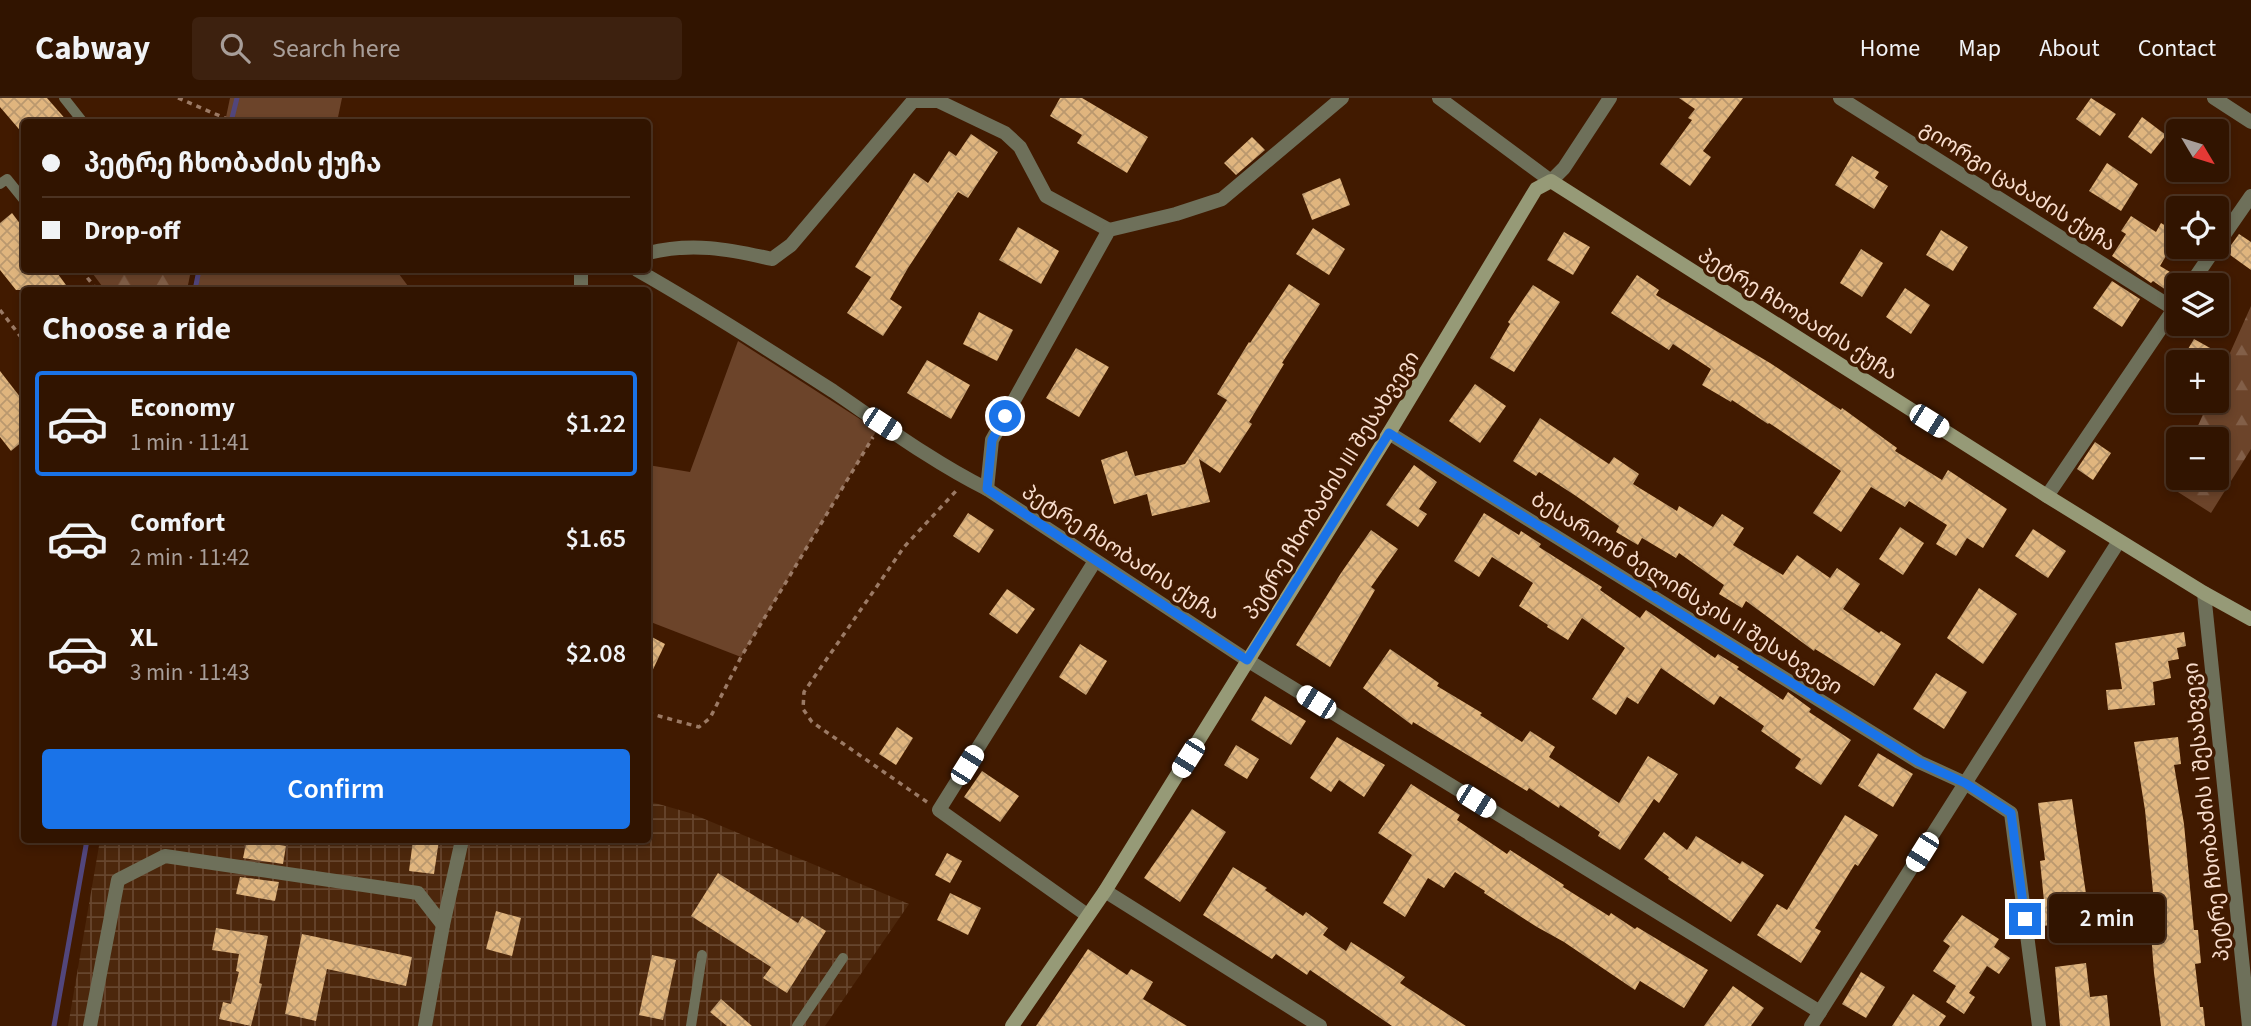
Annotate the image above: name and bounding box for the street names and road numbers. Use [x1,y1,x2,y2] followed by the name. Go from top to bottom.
[1914,113,2122,259] street label: გიორგი ცაბაძის ქუჩა
[1692,240,1904,388] street label: პეტრე ჩხობაძის ქუჩა
[1236,345,1426,625] street label: პეტრე ჩხობაძის III შესახვევი
[1016,477,1226,627] street label: პეტრე ჩხობაძის ქუჩა
[1525,484,1849,702] street label: ბესარიონ ბელინსკის II შესახვევი
[2175,661,2237,963] street label: პეტრე ჩხობაძის I შესახვევი

